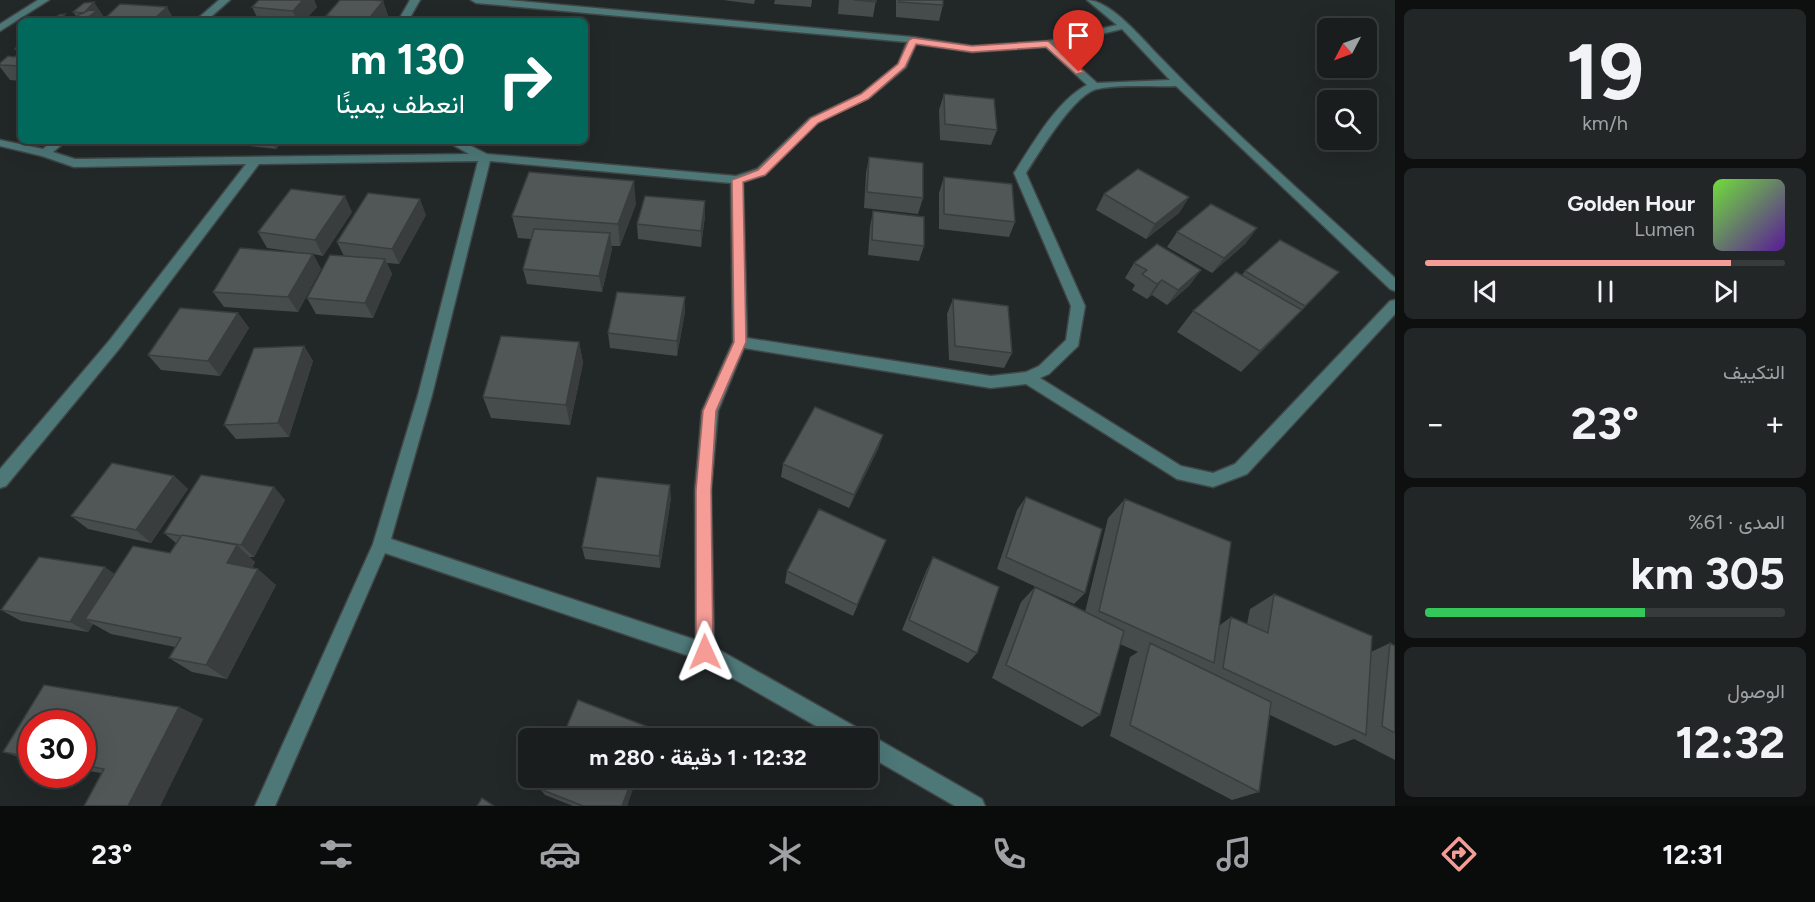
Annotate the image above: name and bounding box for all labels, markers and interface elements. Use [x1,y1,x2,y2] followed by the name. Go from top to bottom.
[1053,10,1104,72] pin
[1317,18,1377,78] north arrow
[1317,18,1377,150] map controls
[1062,19,1095,52] icon: arrive
[1566,25,1644,119] text: 19
[350,34,465,85] text: 130 m
[486,42,564,120] icon: right
[336,87,465,120] text: انعطف يمينًا
[1317,90,1377,150] button: search
[1582,111,1628,135] text: km/h
[1567,190,1695,217] text: Golden Hour
[1634,217,1695,241] text: Lumen
[1469,275,1502,308] icon: previous
[1589,275,1622,308] icon: pause
[1709,275,1742,308] icon: next
[1723,360,1785,384] text: التكييف
[1571,396,1639,450] text: 23°
[1425,404,1446,443] text: −
[1764,404,1785,443] text: +
[1688,510,1785,534] text: المدى · 61%
[1631,546,1785,600] text: 305 km
[673,620,737,684] position arrow
[1727,679,1785,703] text: الوصول
[18,710,96,788] speed limit sign: 30
[1675,715,1785,769] text: 12:32
[589,744,807,771] text: 12:32 · 1 دقيقة · 280 m
[315,833,357,875] icon: filters
[539,833,581,875] icon: car
[764,833,806,875] icon: climate
[988,833,1030,875] icon: phone
[1213,833,1255,875] icon: music
[1438,833,1480,875] icon: directions
[91,838,132,871] text: 23°
[1662,838,1724,871] text: 12:31

